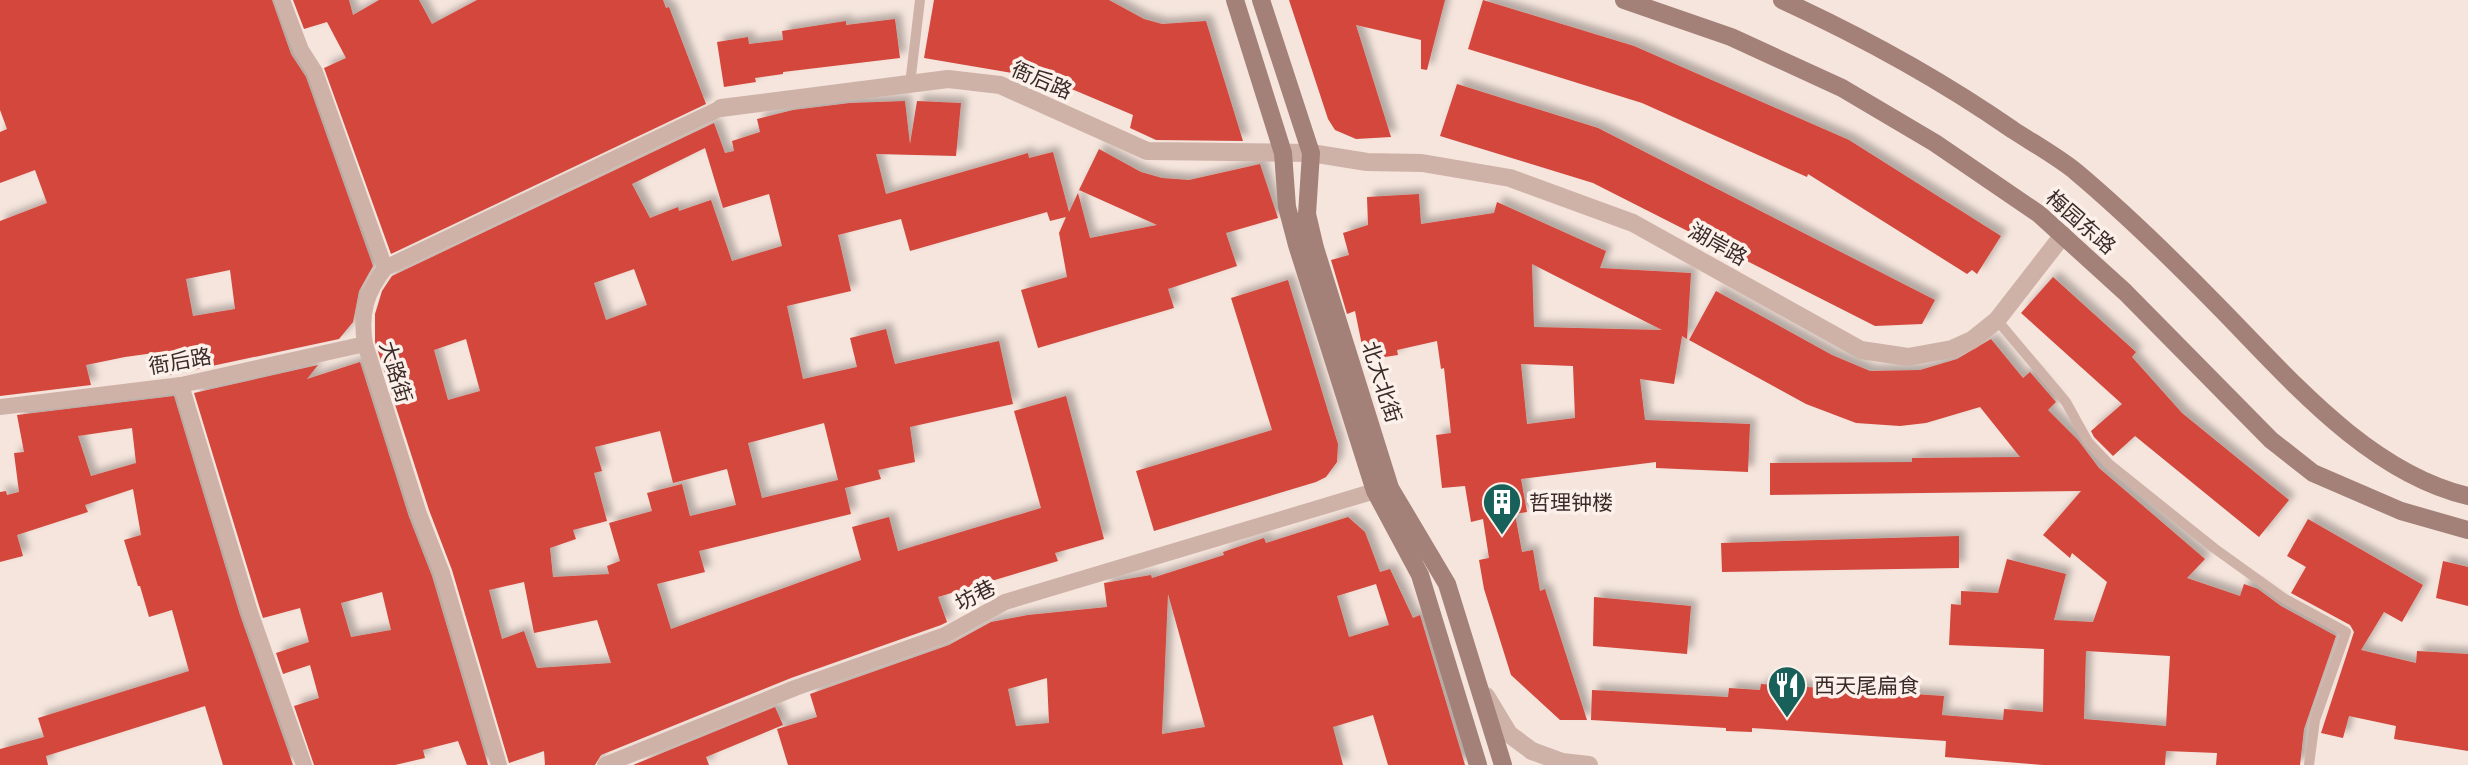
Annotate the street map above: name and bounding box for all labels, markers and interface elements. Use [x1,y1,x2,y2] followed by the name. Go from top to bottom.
[1008,56,1076,104] street label: 衙后路
[2041,185,2121,259] street label: 梅园东路
[1684,218,1752,270] street label: 湖岸路
[375,338,417,406] street label: 大路街
[1357,338,1407,426] street label: 北大北街
[147,343,213,379] street label: 衙后路
[1481,481,1523,536] building icon: 哲理钟楼
[1529,490,1613,515] place label: 哲理钟楼
[951,574,999,616] street label: 坊巷
[1766,664,1808,719] restaurant icon: 西天尾扁食
[1814,673,1919,698] place label: 西天尾扁食

